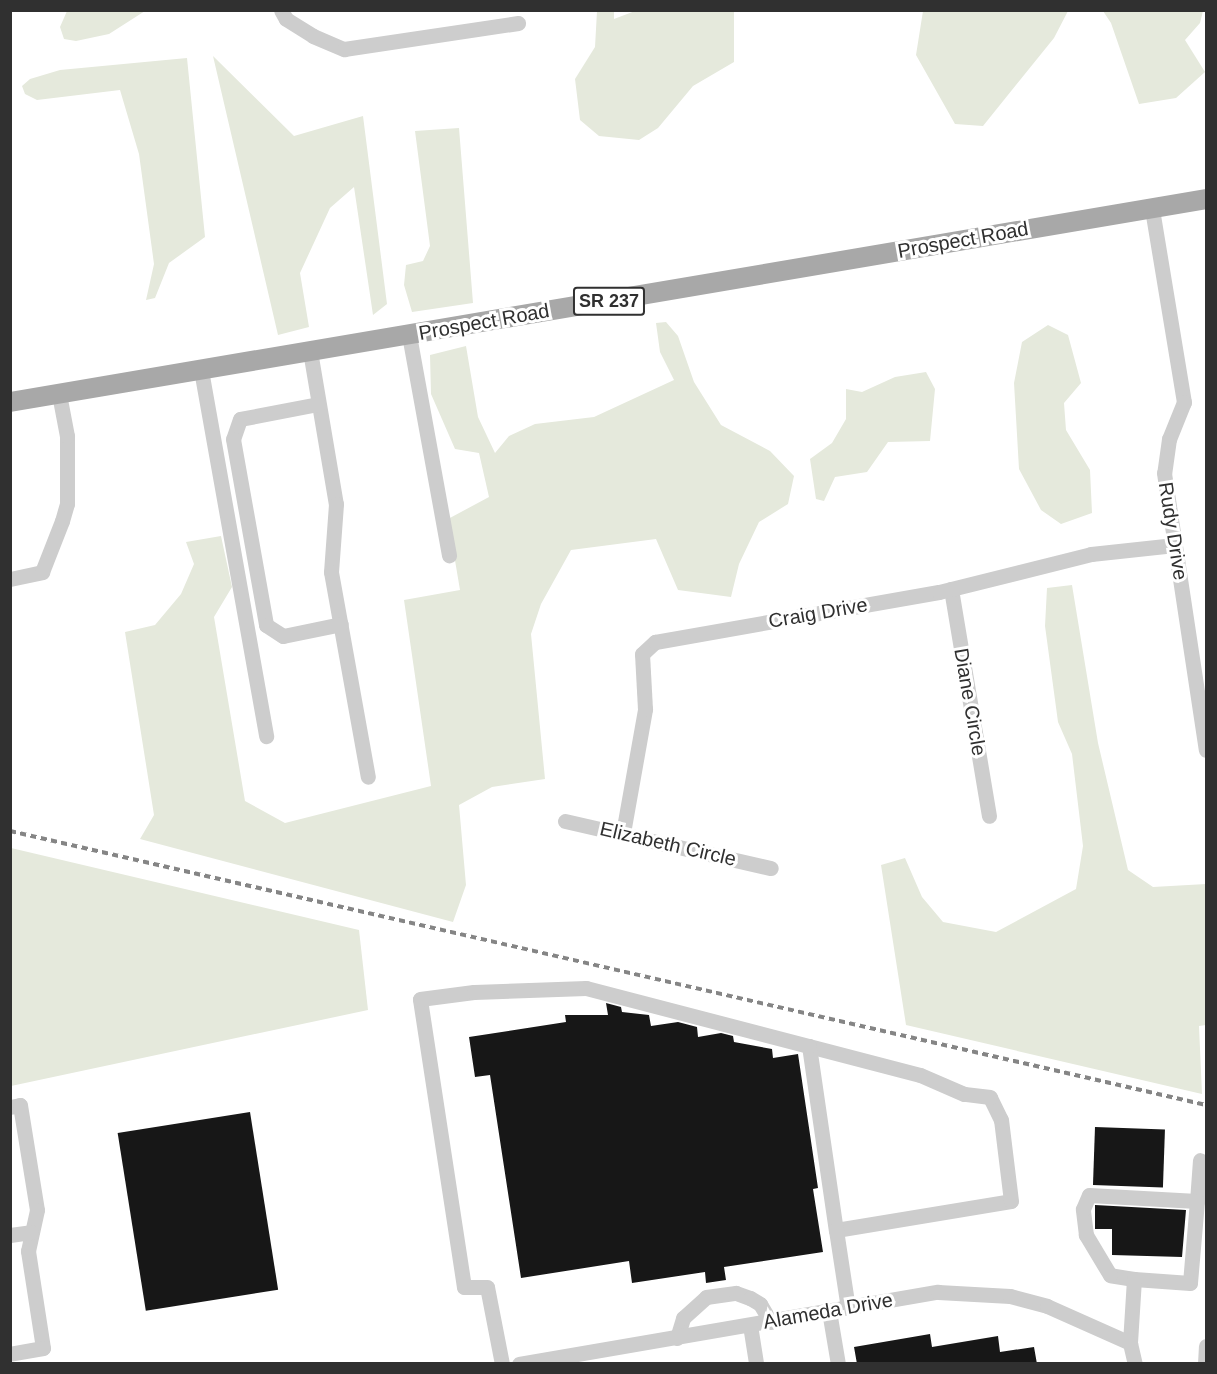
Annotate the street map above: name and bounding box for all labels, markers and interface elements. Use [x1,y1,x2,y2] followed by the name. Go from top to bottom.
[896,217,1030,263] street label: Prospect Road
[572,286,646,316] road number: SR 237
[417,299,551,345] street label: Prospect Road
[1153,480,1193,582] street label: Rudy Drive
[767,592,869,634] street label: Craig Drive
[949,646,991,758] street label: Diane Circle
[598,817,738,871] street label: Elizabeth Circle
[761,1288,895,1334] street label: Alameda Drive

